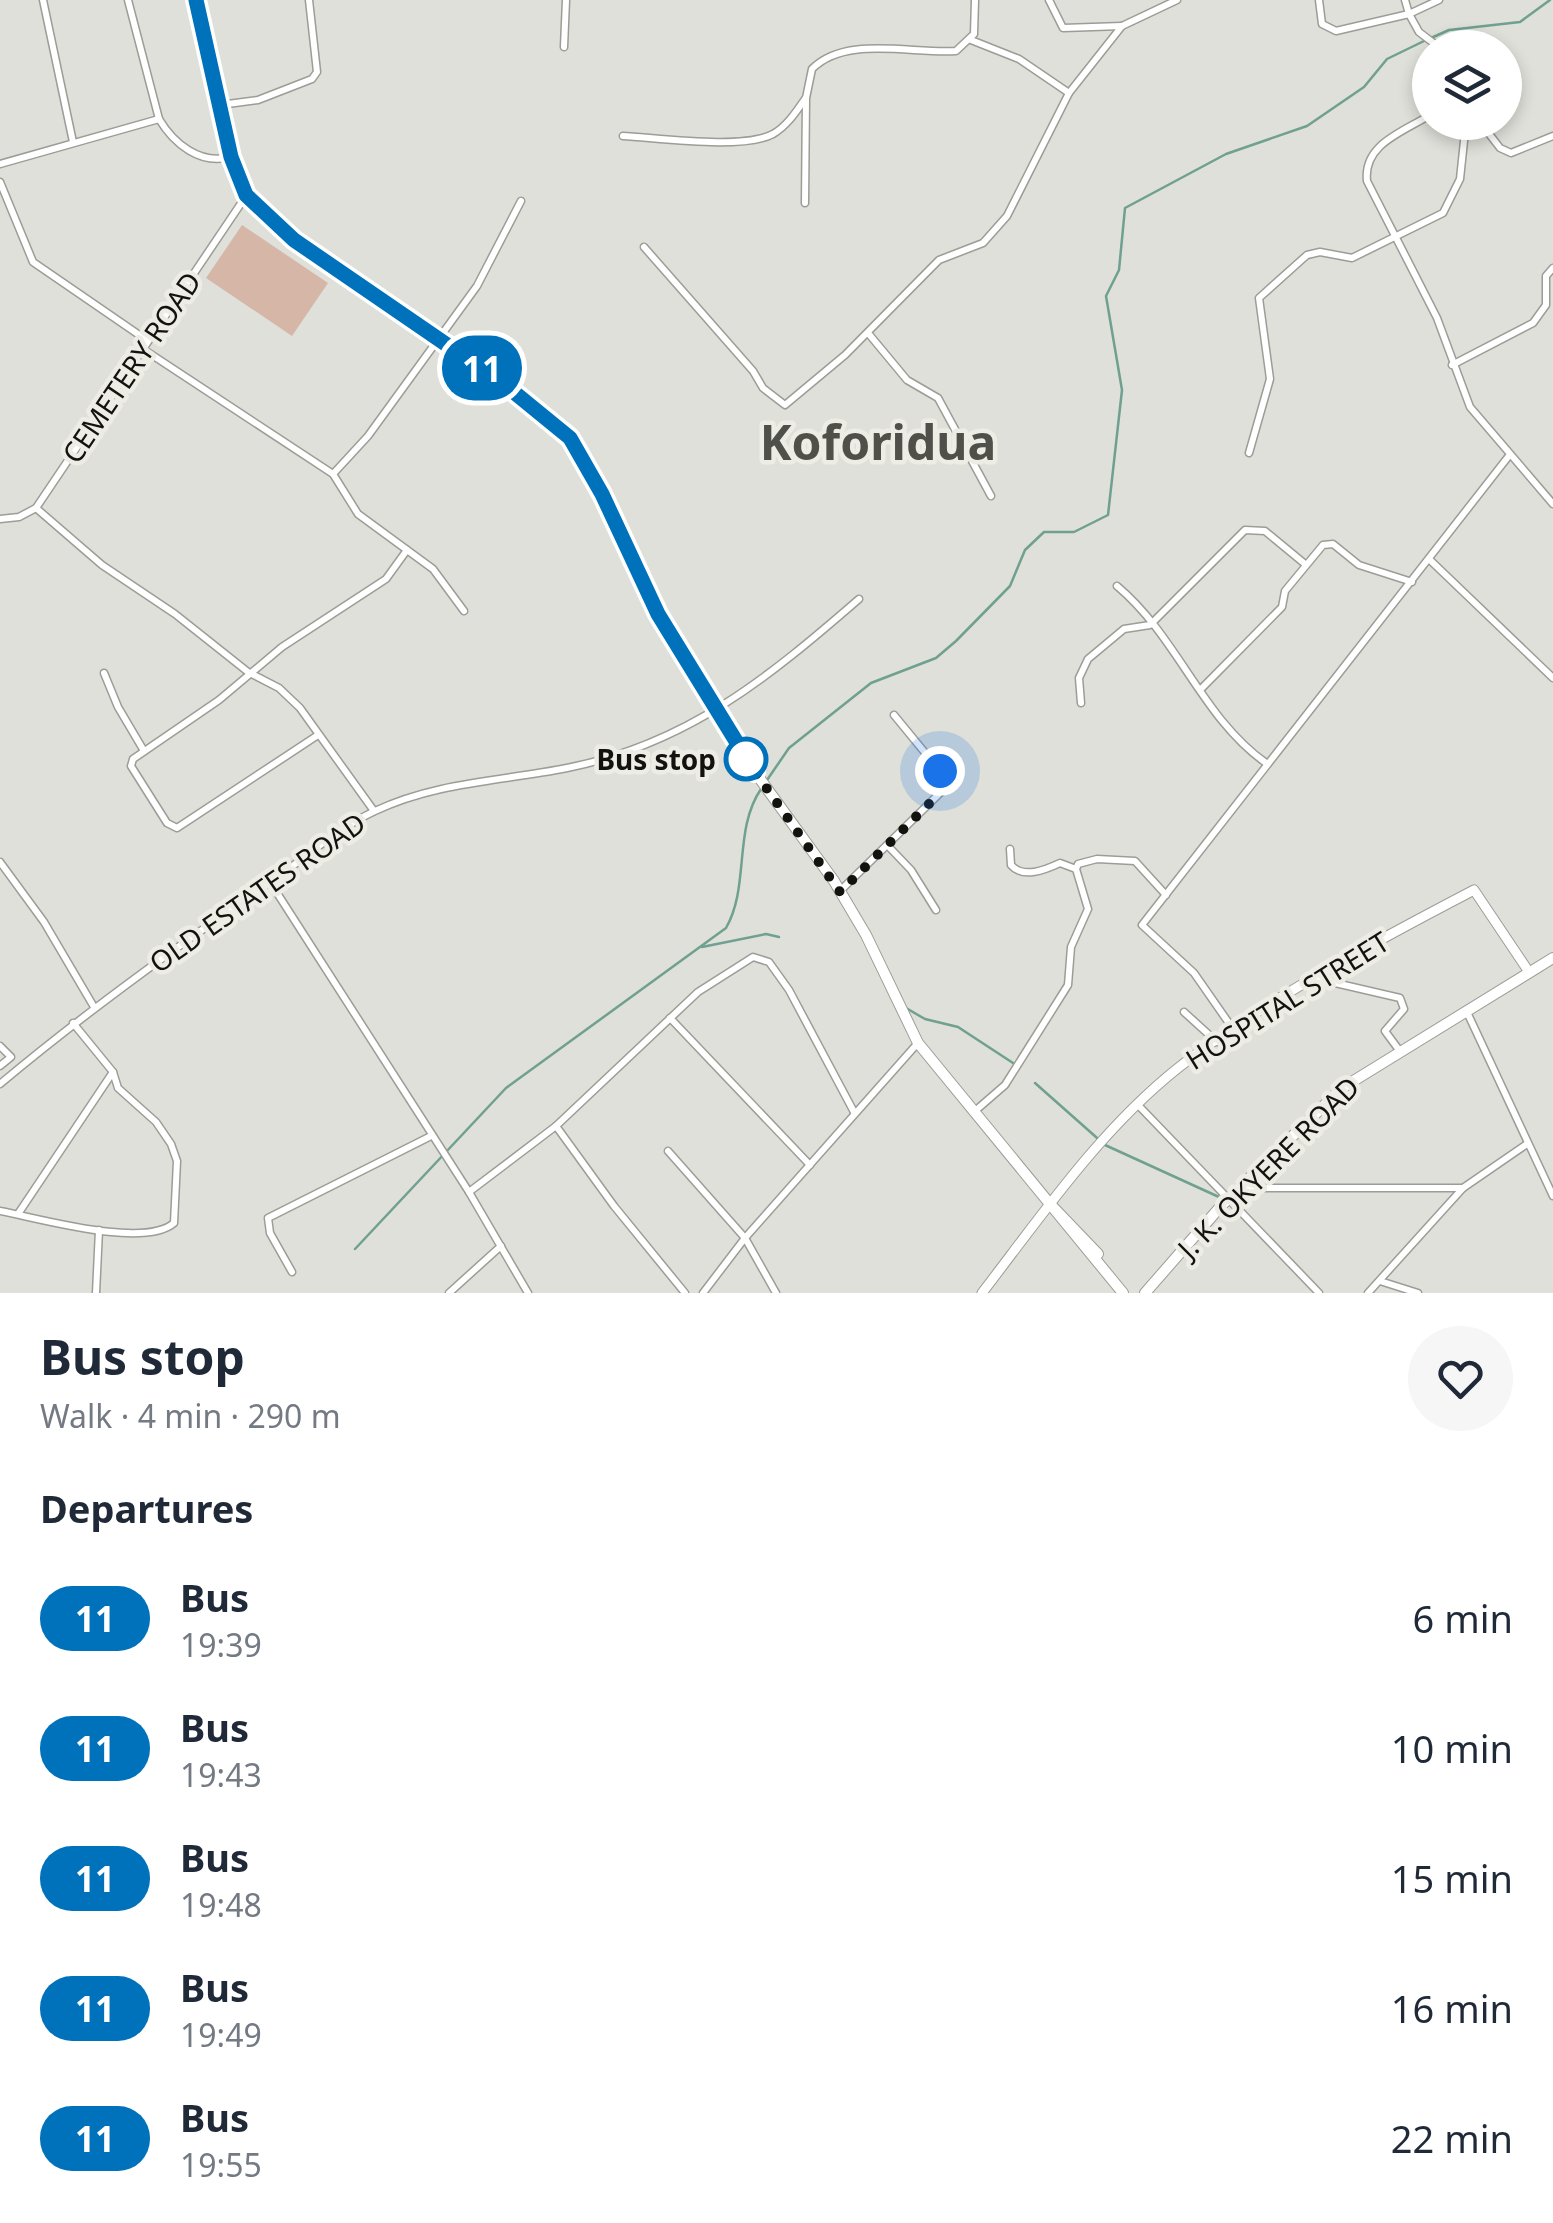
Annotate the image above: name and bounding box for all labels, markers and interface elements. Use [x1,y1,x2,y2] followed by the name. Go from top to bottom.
[1412,30,1522,140] map controls
[1412,30,1522,140] button: layers
[53,264,209,470] street label: CEMETERY ROAD
[437,336,527,400] line badge: 11
[462,345,502,392] text: 11
[760,409,996,474] district label: Koforidua
[725,738,767,780] marker: Bus stop
[596,740,716,778] place label: Bus stop
[915,746,965,796] your location
[141,803,373,981] street label: OLD ESTATES ROAD
[1178,922,1396,1078] street label: HOSPITAL STREET
[1167,1068,1367,1268] street label: J. K. OKYERE ROAD
[40,1324,245,1389] text: Bus stop
[1408,1326,1513,1431] button: heart
[40,1394,341,1437] text: Walk · 4 min · 290 m
[40,1482,253,1534] text: Departures
[180,1571,249,1623] text: Bus
[1413,1592,1513,1644] text: 6 min
[75,1595,115,1642] text: 11
[180,1623,262,1666] text: 19:39
[180,1701,249,1753] text: Bus
[1391,1722,1513,1774] text: 10 min
[75,1725,115,1772] text: 11
[180,1753,262,1796] text: 19:43
[180,1831,249,1883] text: Bus
[1391,1852,1513,1904] text: 15 min
[75,1855,115,1902] text: 11
[180,1883,262,1926] text: 19:48
[180,1961,249,2013] text: Bus
[1391,1982,1513,2034] text: 16 min
[75,1985,115,2032] text: 11
[180,2013,262,2056] text: 19:49
[180,2091,249,2143] text: Bus
[1391,2112,1513,2164] text: 22 min
[75,2115,115,2162] text: 11
[180,2143,262,2186] text: 19:55

